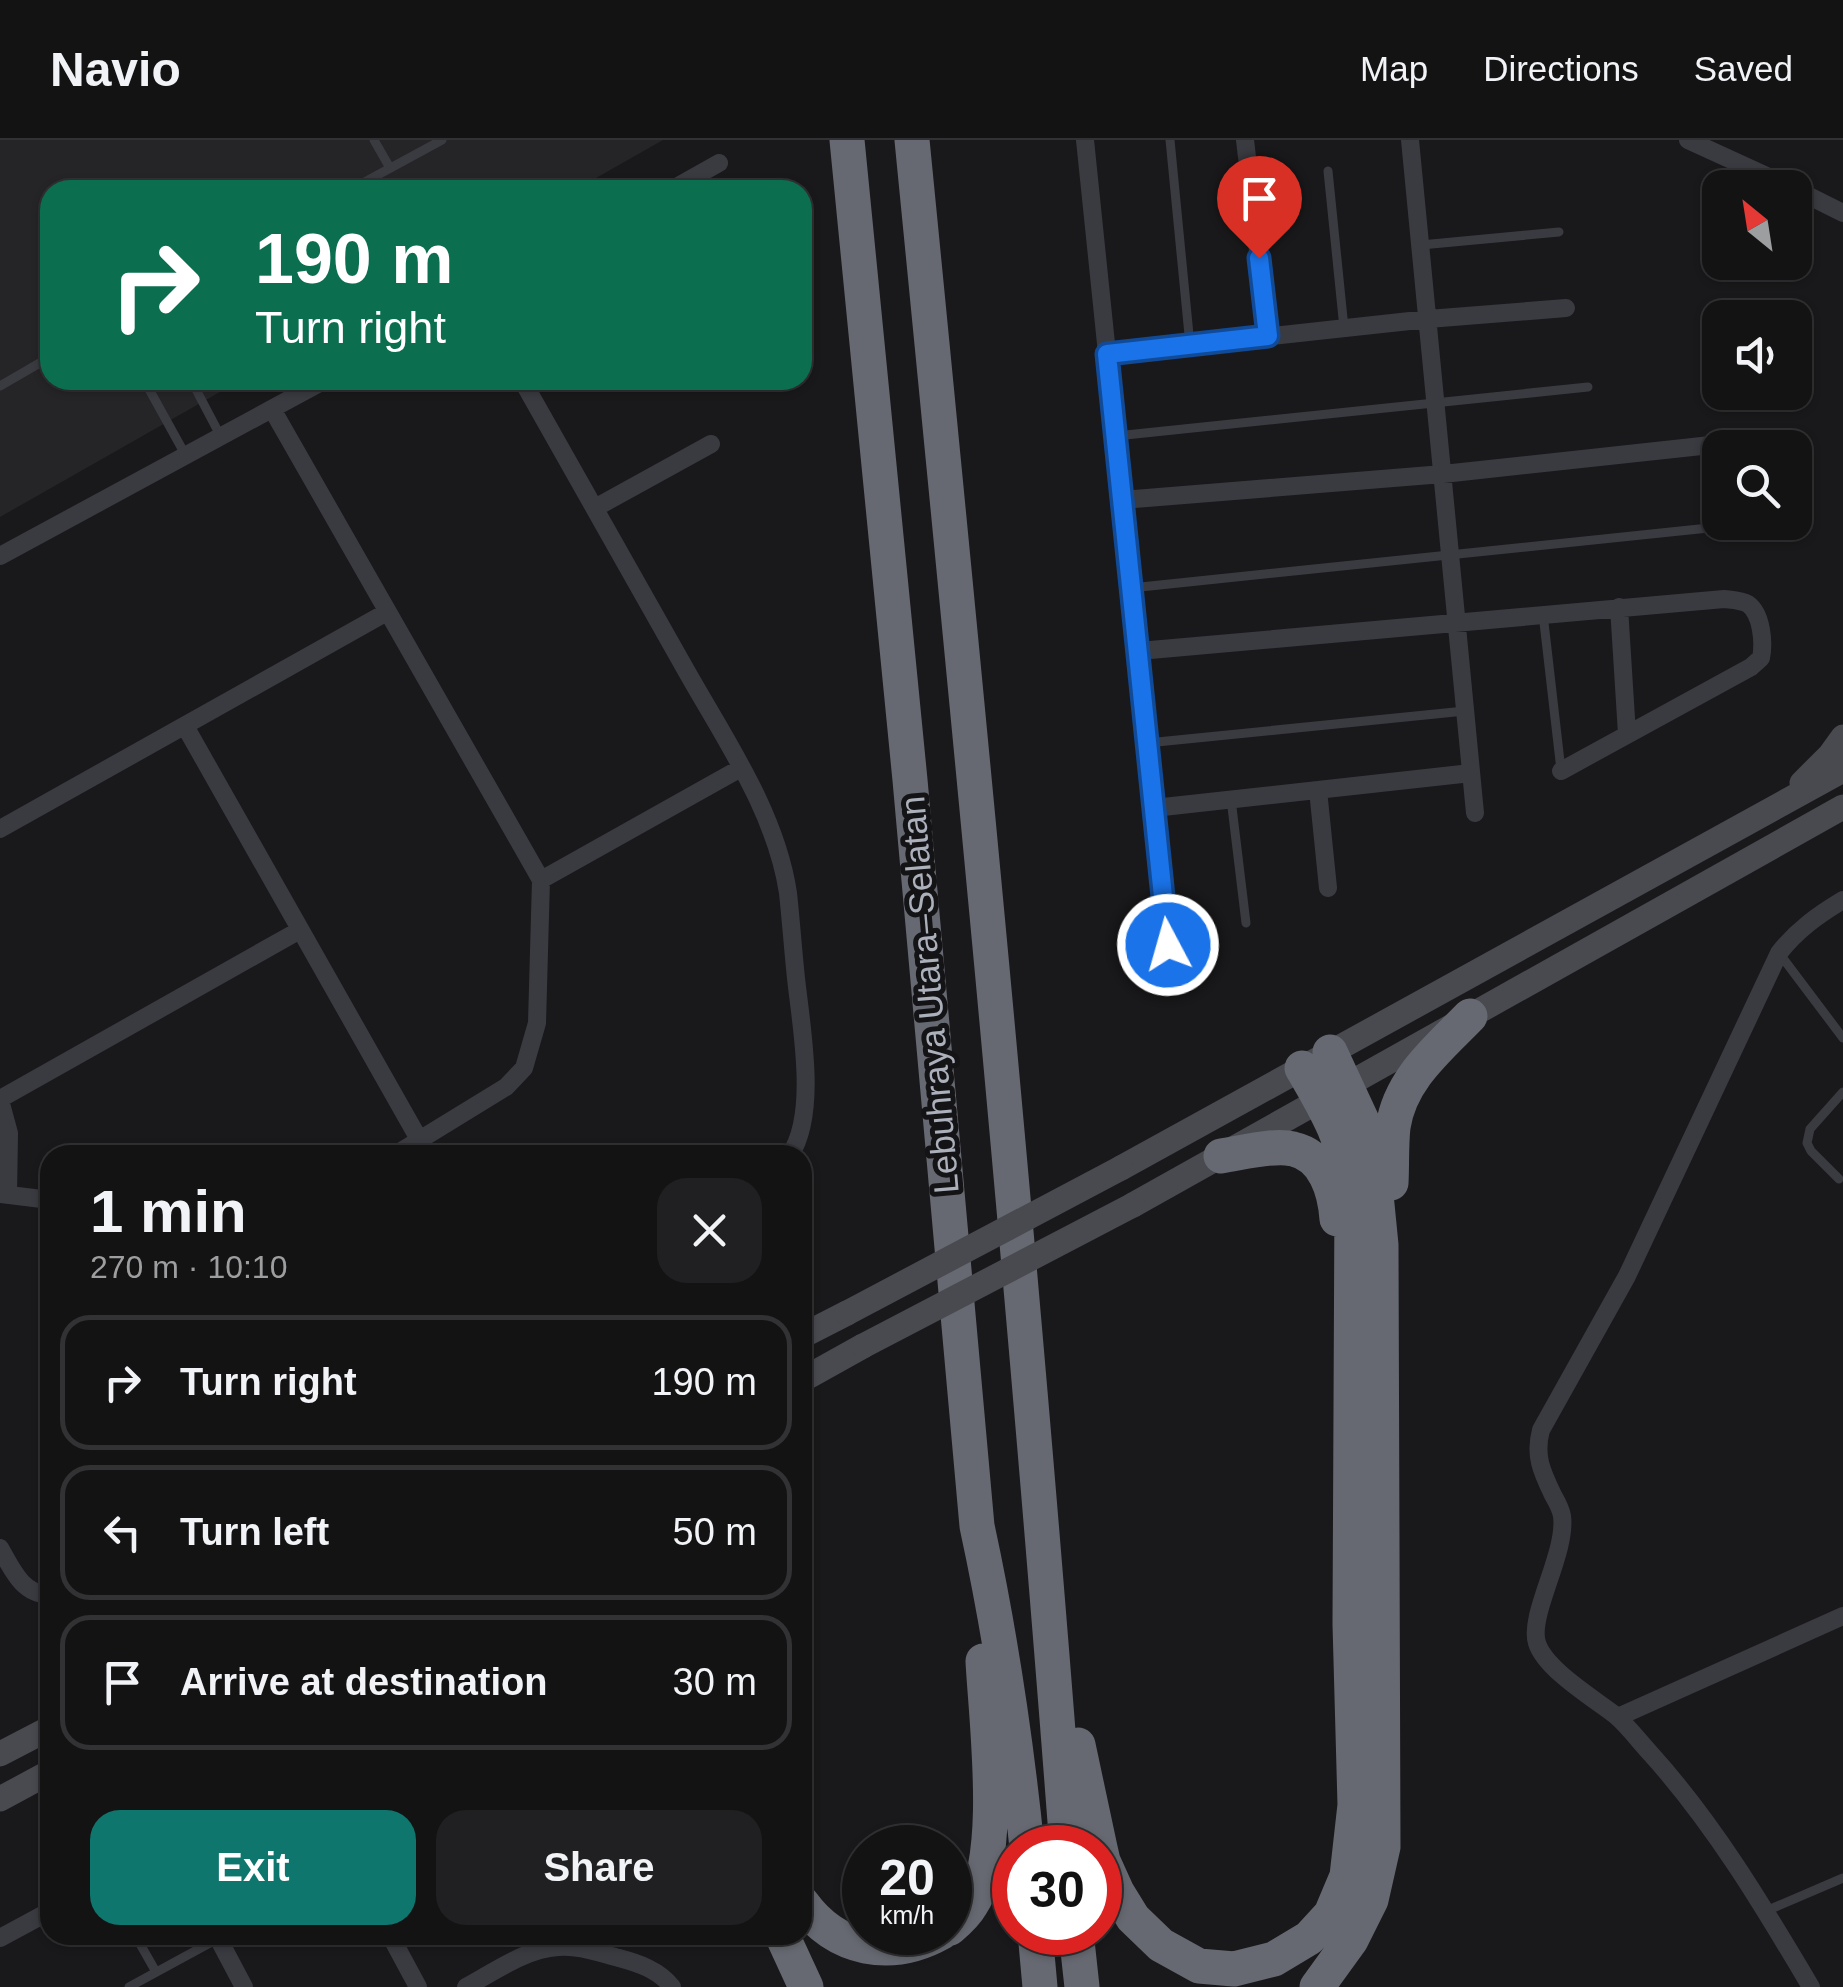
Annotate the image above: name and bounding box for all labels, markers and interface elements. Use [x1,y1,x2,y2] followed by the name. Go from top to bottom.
[50,43,181,96] text: Navio
[1360,49,1428,88] text: Map
[1483,49,1639,88] text: Directions
[1694,49,1793,88] text: Saved
[1217,156,1302,259] pin
[1702,170,1812,280] north arrow
[1702,170,1812,540] map controls
[1232,171,1287,226] icon: arrive
[90,220,220,350] icon: right
[255,220,453,298] text: 190 m
[1702,300,1812,410] button: sound
[255,302,446,353] text: Turn right
[1702,430,1812,540] button: search
[892,795,966,1195] street label: Lebuhraya Utara–Selatan
[1116,893,1220,997] position arrow
[90,1178,247,1245] text: 1 min
[657,1178,762,1283] button: close
[90,1249,287,1285] text: 270 m · 10:10
[95,1355,150,1410] icon: right
[180,1361,357,1403] text: Turn right
[651,1361,757,1403] text: 190 m
[95,1505,150,1560] icon: left
[180,1511,329,1553] text: Turn left
[673,1511,757,1553] text: 50 m
[95,1655,150,1710] icon: arrive
[180,1661,547,1703] text: Arrive at destination
[673,1661,757,1703] text: 30 m
[90,1810,416,1925] button: Exit
[436,1810,762,1925] button: Share
[992,1825,1122,1955] speed limit sign: 30
[879,1850,935,1906] text: 20
[880,1901,934,1929] text: km/h

